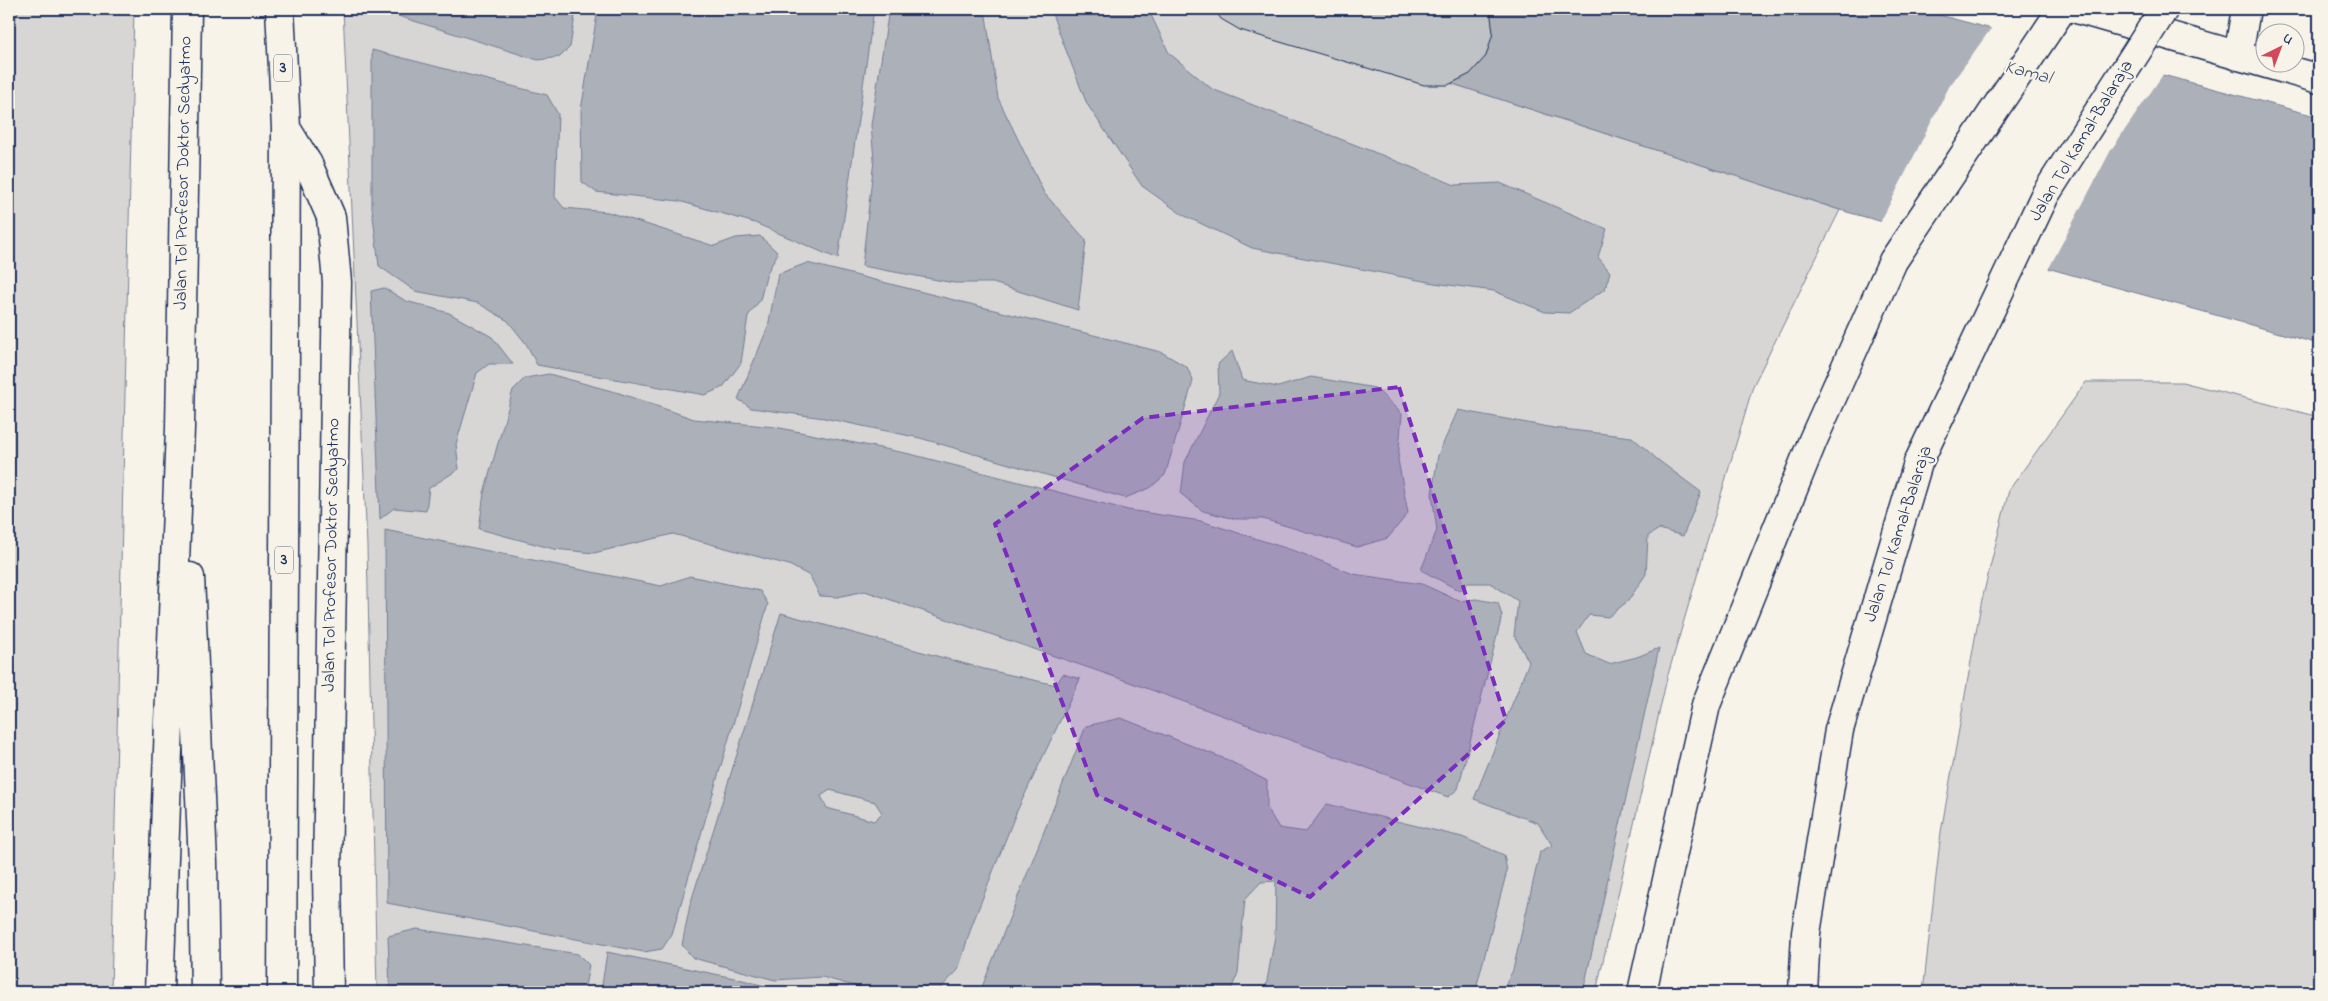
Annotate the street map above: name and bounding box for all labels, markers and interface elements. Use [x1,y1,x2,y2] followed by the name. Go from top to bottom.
[2256,22,2306,72] north arrow
[2277,29,2298,50] text: U
[169,36,199,310] street label: Jalan Tol Profesor Doktor Sedyatmo
[274,54,292,82] road number: 3
[2001,54,2057,93] water label: Kamal
[2023,55,2141,227] street label: Jalan Tol Kamal–Balaraja
[317,418,347,692] street label: Jalan Tol Profesor Doktor Sedyatmo
[1858,442,1940,626] street label: Jalan Tol Kamal–Balaraja
[275,546,293,574] road number: 3

